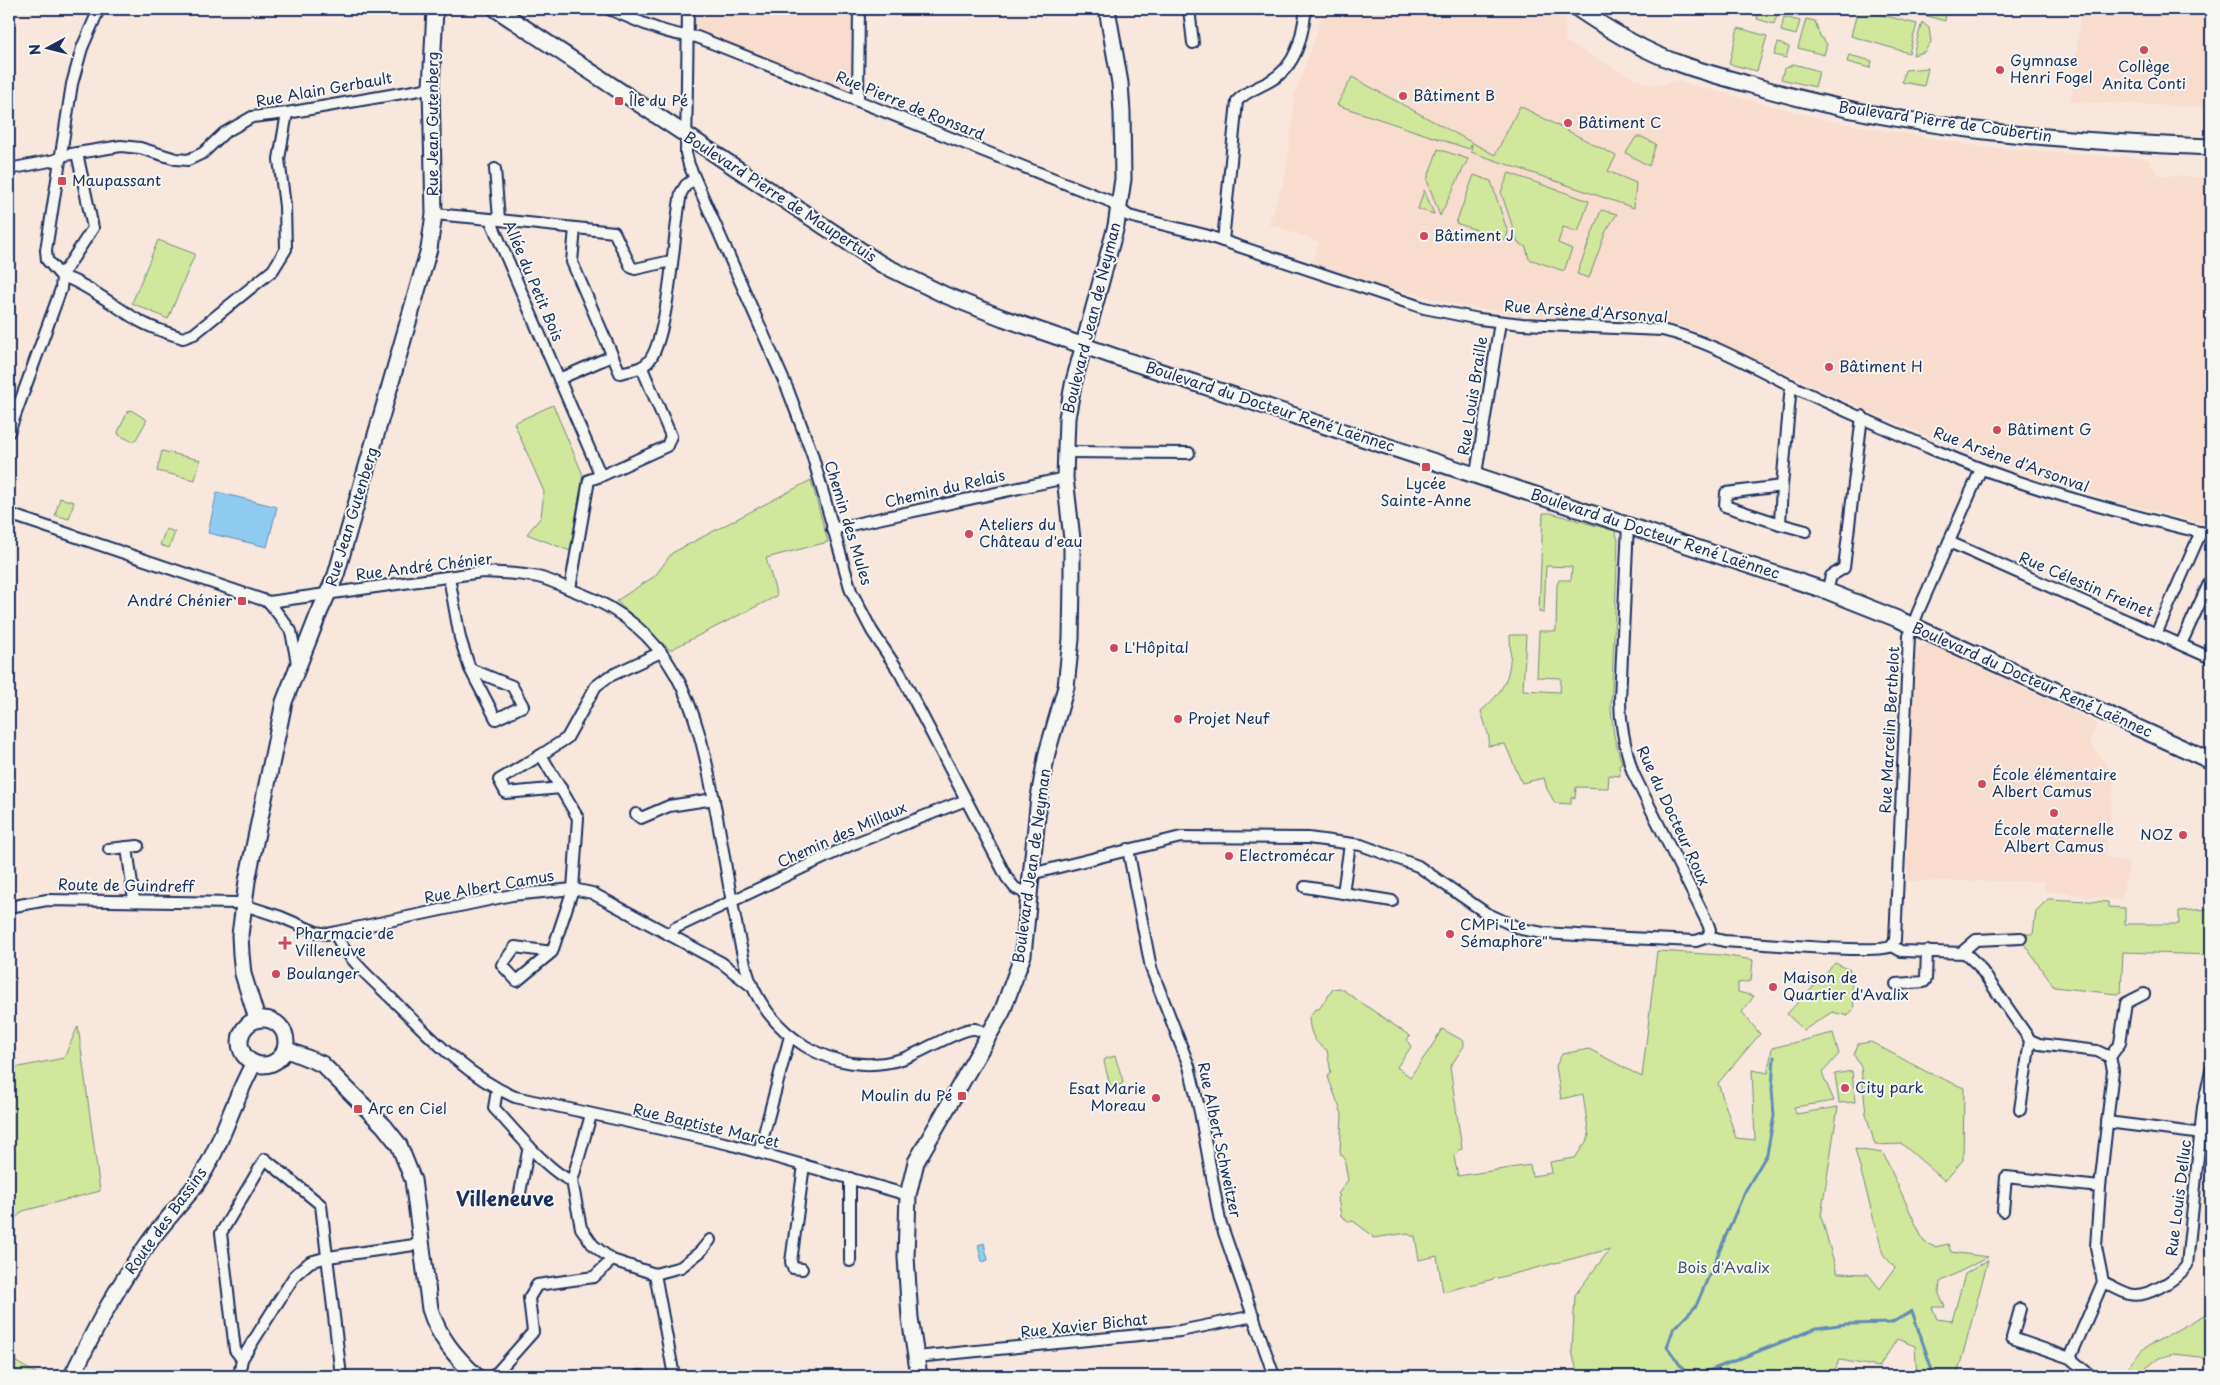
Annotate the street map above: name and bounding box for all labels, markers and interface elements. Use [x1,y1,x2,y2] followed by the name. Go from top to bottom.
[22,22,72,72] north arrow
[24,43,46,56] text: N
[2138,44,2150,56] marker: Collège Anita Conti
[2010,48,2093,88] place label: Gymnase Henri Fogel
[420,52,443,196] street label: Rue Jean Gutenberg
[2102,54,2186,94] place label: Collège Anita Conti
[833,64,989,145] street label: Rue Pierre de Ronsard
[1994,64,2006,76] marker: Gymnase Henri Fogel
[254,65,394,112] street label: Rue Alain Gerbault
[1413,83,1495,106] place label: Bâtiment B
[628,88,688,111] place label: Île du Pé
[1397,90,1409,102] marker: Bâtiment B
[1837,94,2053,147] street label: Boulevard Pierre de Coubertin
[613,95,625,107] marker: Île du Pé
[1578,110,1662,133] place label: Bâtiment C
[1562,117,1574,129] marker: Bâtiment C
[680,125,882,267] street label: Boulevard Pierre de Maupertuis
[72,168,161,191] place label: Maupassant
[56,175,68,187] marker: Maupassant
[498,216,570,345] street label: Allée du Petit Bois
[1056,220,1125,416] street label: Boulevard Jean de Neyman
[1434,223,1514,246] place label: Bâtiment J
[1418,230,1430,242] marker: Bâtiment J
[1503,293,1669,328] street label: Rue Arsène d'Arsonval
[1451,335,1492,457] street label: Rue Louis Braille
[1143,354,1398,457] street label: Boulevard du Docteur René Laënnec
[1839,354,1923,377] place label: Bâtiment H
[1823,361,1835,373] marker: Bâtiment H
[2007,417,2092,440] place label: Bâtiment G
[1930,420,2093,497] street label: Rue Arsène d'Arsonval
[1991,424,2003,436] marker: Bâtiment G
[318,444,383,589] street label: Rue Jean Gutenberg
[820,457,879,588] street label: Chemin des Mules
[1420,461,1432,473] marker: Lycée Sainte-Anne
[882,462,1007,513] street label: Chemin du Relais
[1381,471,1472,511] place label: Lycée Sainte-Anne
[1528,481,1783,584] street label: Boulevard du Docteur René Laënnec
[979,512,1083,552] place label: Ateliers du Château d'eau
[963,528,975,540] marker: Ateliers du Château d'eau
[2016,545,2157,622] street label: Rue Célestin Freinet
[354,546,494,585] street label: Rue André Chénier
[127,588,232,611] place label: André Chénier
[236,595,248,607] marker: André Chénier
[1909,615,2157,742] street label: Boulevard du Docteur René Laënnec
[1124,635,1189,658] place label: L'Hôpital
[1108,642,1120,654] marker: L'Hôpital
[1873,646,1904,814] street label: Rue Marcelin Berthelot
[1188,706,1270,729] place label: Projet Neuf
[1172,713,1184,725] marker: Projet Neuf
[1632,742,1717,889] street label: Rue du Docteur Roux
[1992,762,2117,802] place label: École élémentaire Albert Camus
[1005,767,1056,965] street label: Boulevard Jean de Neyman
[1976,778,1988,790] marker: École élémentaire Albert Camus
[773,795,910,872] street label: Chemin des Millaux
[2048,807,2060,819] marker: École maternelle Albert Camus
[1994,817,2114,857] place label: École maternelle Albert Camus
[2140,822,2173,845] place label: NOZ
[2177,829,2189,841] marker: NOZ
[1239,843,1335,866] place label: Electromécar
[1223,850,1235,862] marker: Electromécar
[422,863,556,908] street label: Rue Albert Camus
[58,872,195,897] street label: Route de Guindreff
[1460,912,1548,952] place label: CMPi "Le Sémaphore"
[295,921,394,961] place label: Pharmacie de Villeneuve
[1444,928,1456,940] marker: CMPi "Le Sémaphore"
[279,937,291,949] marker: Pharmacie de Villeneuve
[286,961,360,984] place label: Boulanger
[1783,965,1909,1005] place label: Maison de Quartier d'Avalix
[270,968,282,980] marker: Boulanger
[1767,981,1779,993] marker: Maison de Quartier d'Avalix
[1193,1060,1248,1220] street label: Rue Albert Schweitzer
[1855,1075,1924,1098] place label: City park
[1069,1076,1146,1116] place label: Esat Marie Moreau
[1839,1082,1851,1094] marker: City park
[861,1083,952,1106] place label: Moulin du Pé
[956,1090,968,1102] marker: Moulin du Pé
[1150,1092,1162,1104] marker: Esat Marie Moreau
[368,1096,447,1119] place label: Arc en Ciel
[631,1096,782,1153] street label: Rue Baptiste Marcet
[352,1103,364,1115] marker: Arc en Ciel
[2159,1138,2196,1257] street label: Rue Louis Delluc
[118,1162,212,1278] street label: Route des Bassins
[456,1183,554,1213] district label: Villeneuve
[1676,1255,1770,1278] park label: Bois d'Avalix
[1019,1306,1149,1343] street label: Rue Xavier Bichat

